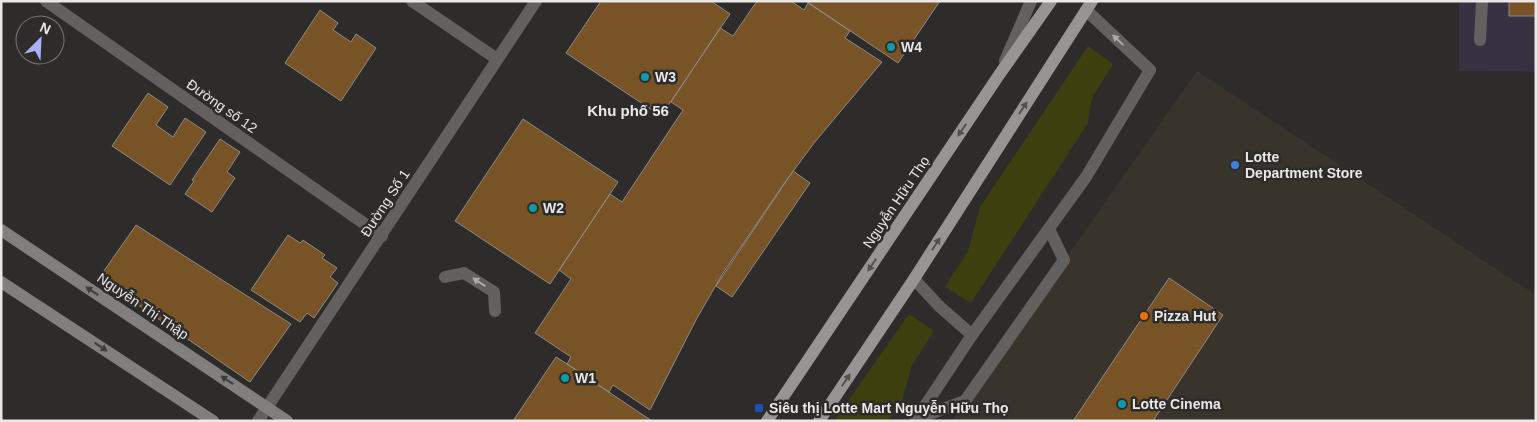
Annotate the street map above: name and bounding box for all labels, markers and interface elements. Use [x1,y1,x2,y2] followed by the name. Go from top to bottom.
[15,15,65,65] north arrow
[37,19,53,37] text: N
[1112,34,1124,46] one-way arrow
[901,39,922,55] place label: W4
[885,41,897,53] marker: W4
[655,69,676,85] place label: W3
[639,71,651,83] marker: W3
[184,76,261,136] street label: Đường số 12
[1019,101,1028,114] one-way arrow
[587,102,669,119] district label: Khu phố 56
[958,123,967,137] one-way arrow
[1245,149,1363,181] place label: Lotte Department Store
[859,153,933,251] street label: Nguyễn Hữu Thọ
[1229,159,1241,171] marker: Lotte Department Store
[357,166,413,240] street label: Đường Số 1
[543,200,564,216] place label: W2
[527,202,539,214] marker: W2
[931,238,941,251] one-way arrow
[867,258,877,272] one-way arrow
[94,269,192,343] street label: Nguyễn Thị Thập
[472,277,486,287] one-way arrow
[85,286,99,295] one-way arrow
[1154,308,1217,324] place label: Pizza Hut
[1138,310,1150,322] marker: Pizza Hut
[94,342,107,352] one-way arrow
[575,370,596,386] place label: W1
[559,372,571,384] marker: W1
[842,373,851,387] one-way arrow
[220,376,234,385] one-way arrow
[1132,396,1221,412] place label: Lotte Cinema
[1116,398,1128,410] marker: Lotte Cinema
[769,400,1009,416] place label: Siêu thị Lotte Mart Nguyễn Hữu Thọ
[753,402,765,414] marker: Siêu thị Lotte Mart Nguyễn Hữu Thọ

